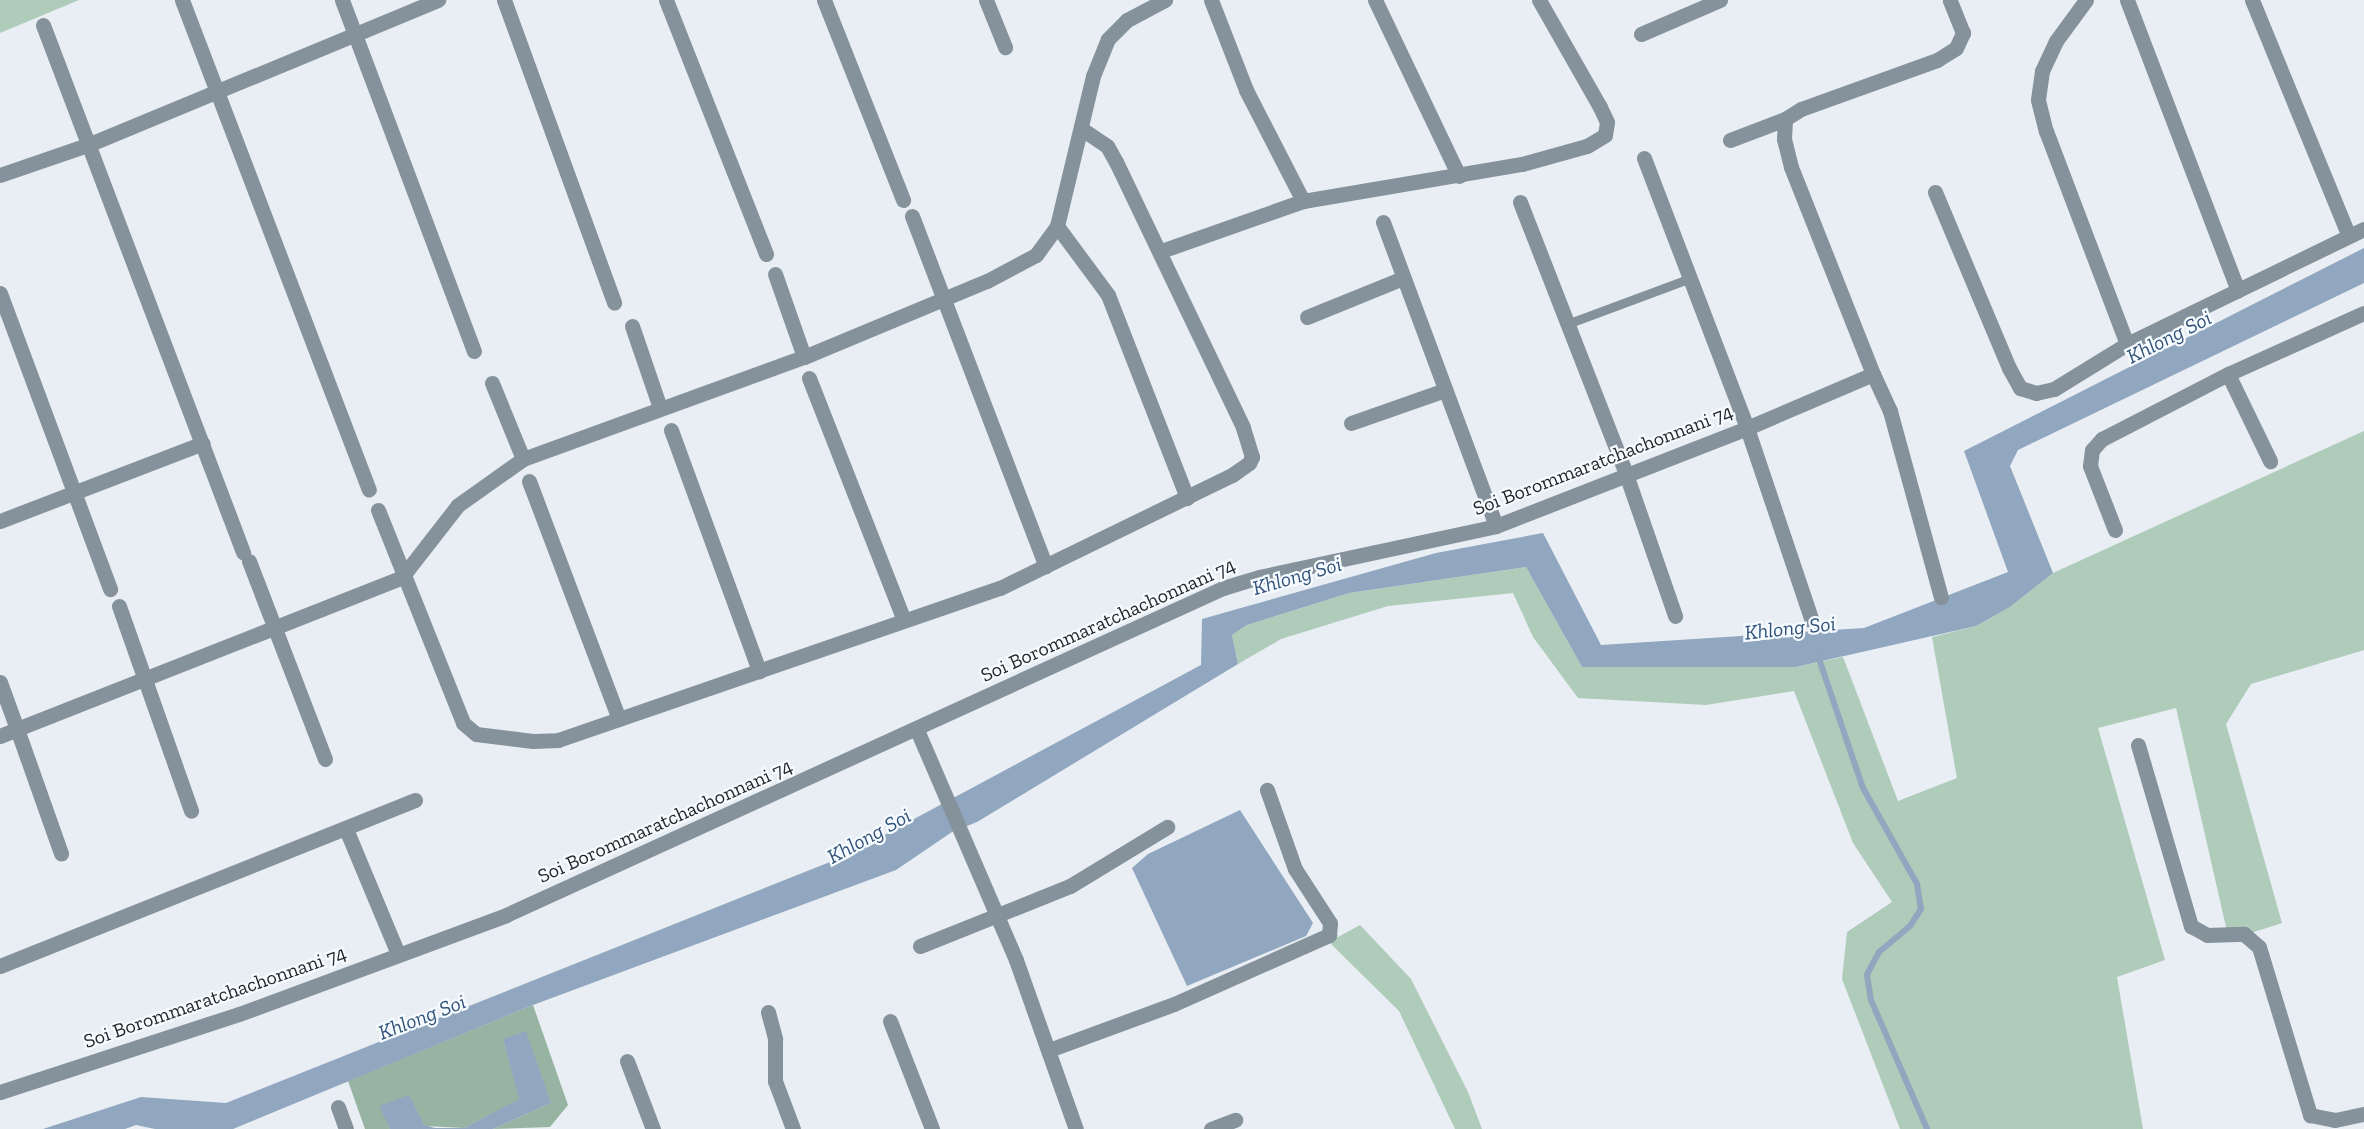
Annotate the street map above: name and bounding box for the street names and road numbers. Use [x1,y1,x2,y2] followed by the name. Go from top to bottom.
[1470,399,1736,521] street label: Soi Borommaratchachonnani 74
[977,553,1239,687] street label: Soi Borommaratchachonnani 74
[534,754,796,888] street label: Soi Borommaratchachonnani 74
[80,941,350,1053] street label: Soi Borommaratchachonnani 74

